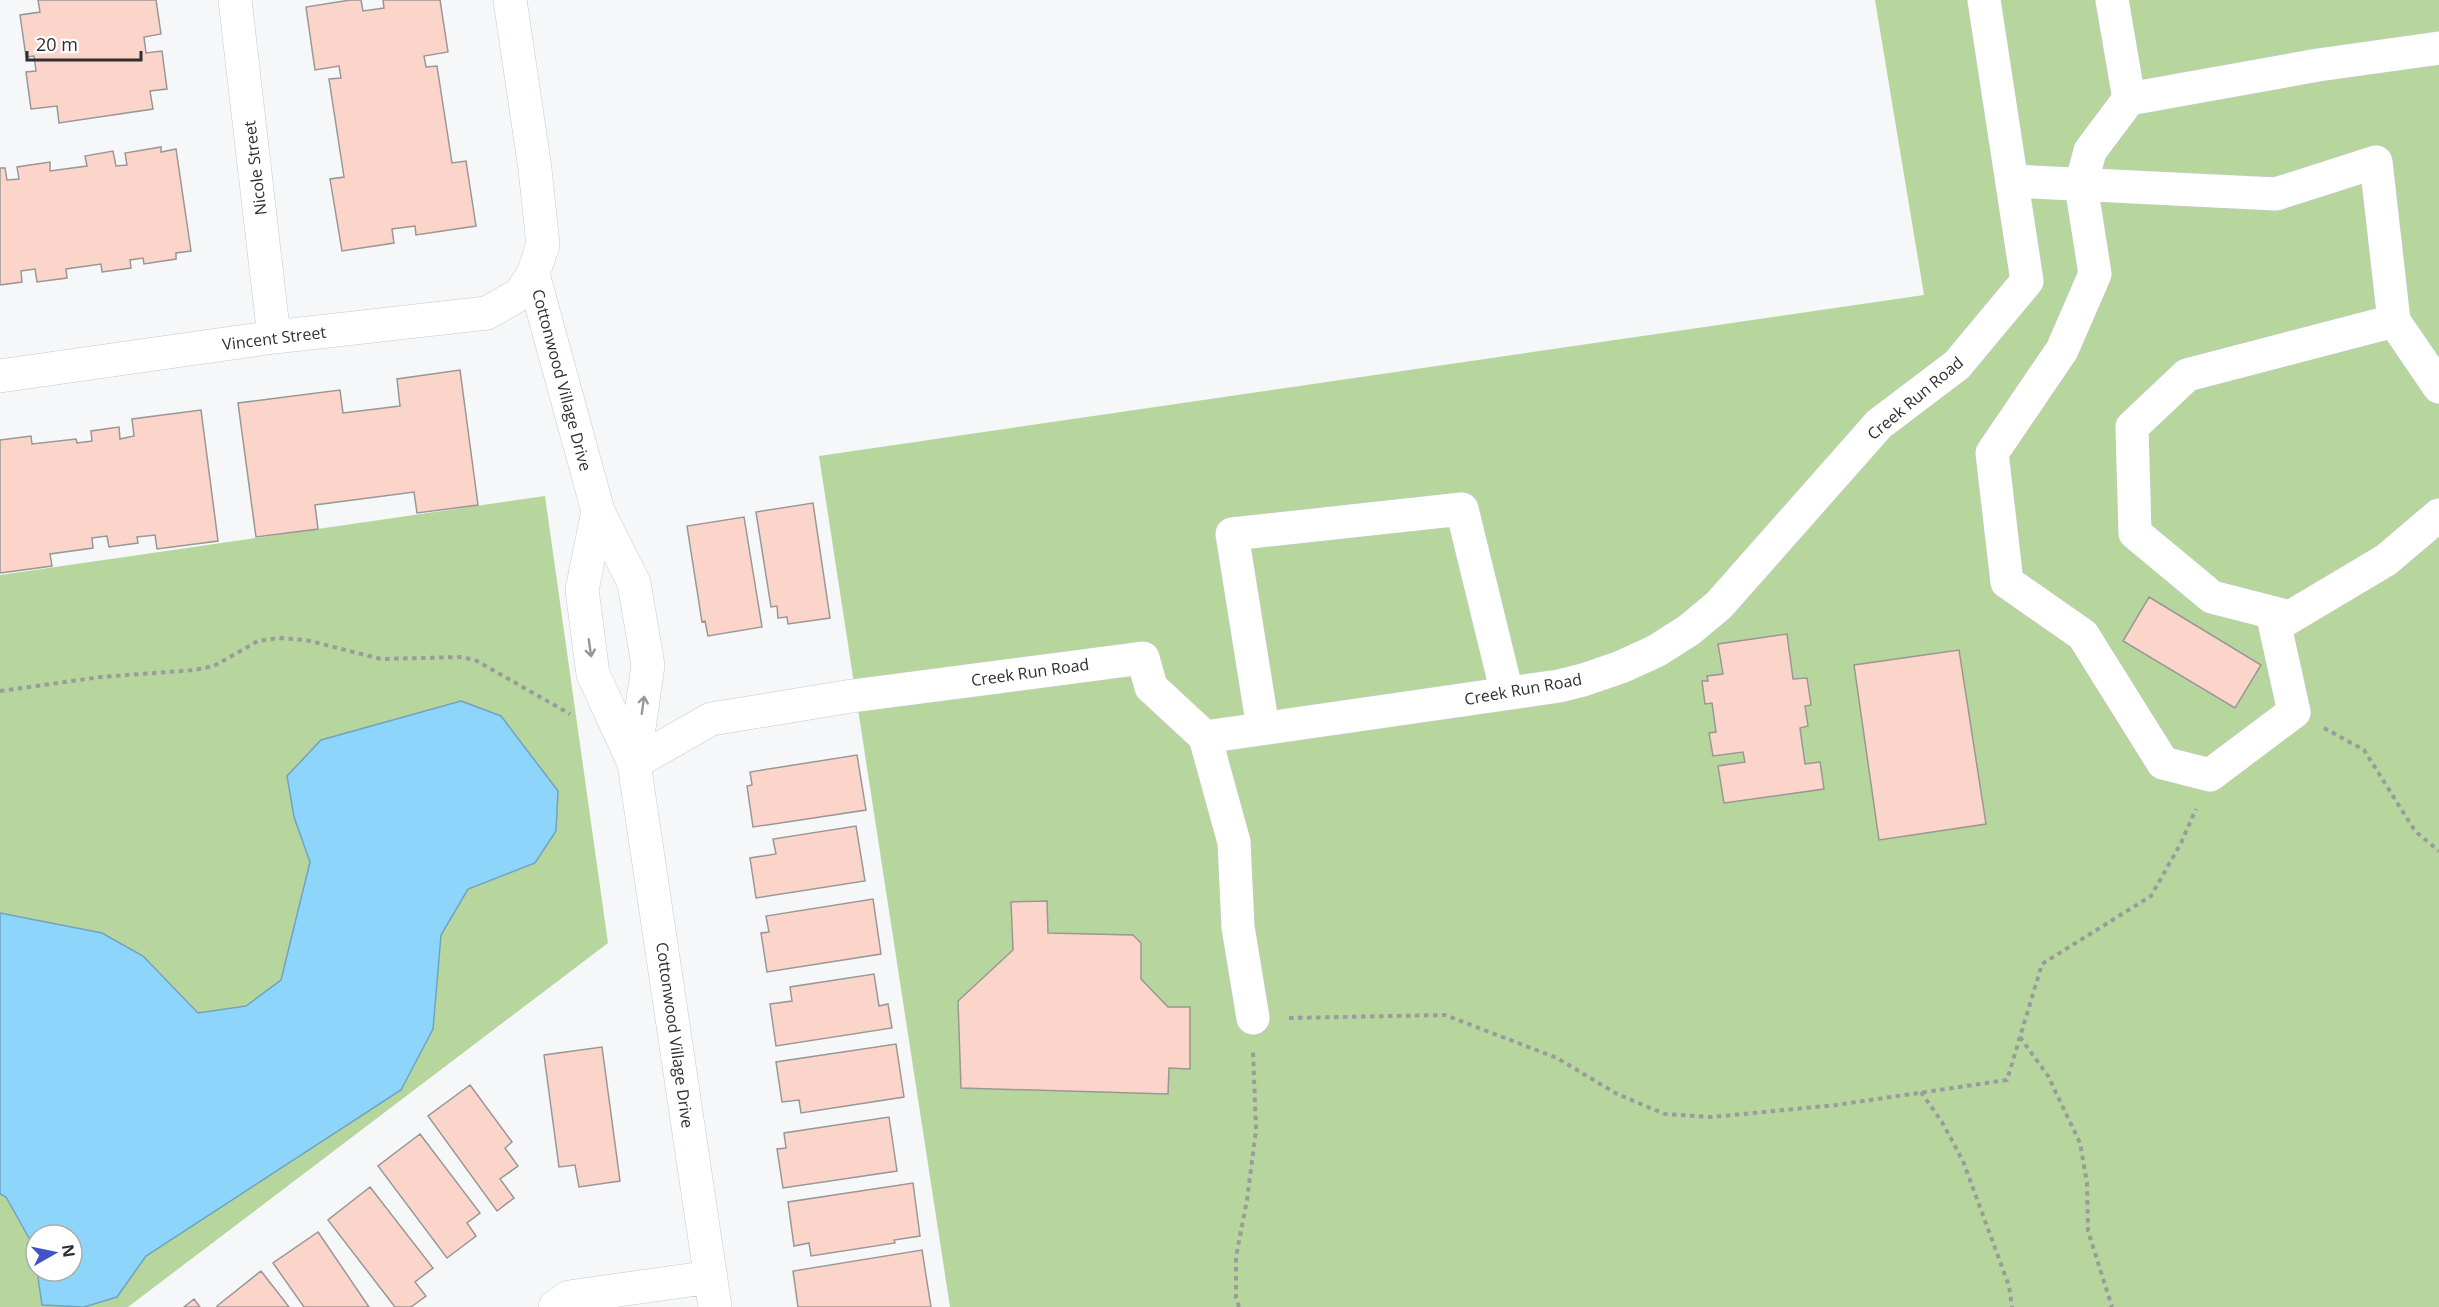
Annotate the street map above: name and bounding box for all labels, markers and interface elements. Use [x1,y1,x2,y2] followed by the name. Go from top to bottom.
[27,24,141,62] scale bar
[36,32,78,56] text: 20 m
[238,119,272,217] street label: Nicole Street
[527,287,597,474] street label: Cottonwood Village Drive
[221,321,327,355] street label: Vincent Street
[1862,351,1968,445] street label: Creek Run Road
[584,638,595,657] one-way arrow
[970,653,1090,691] street label: Creek Run Road
[1463,668,1583,710] street label: Creek Run Road
[637,695,648,715] one-way arrow
[651,941,699,1129] street label: Cottonwood Village Drive
[24,1223,84,1283] north arrow
[57,1243,81,1259] text: N

